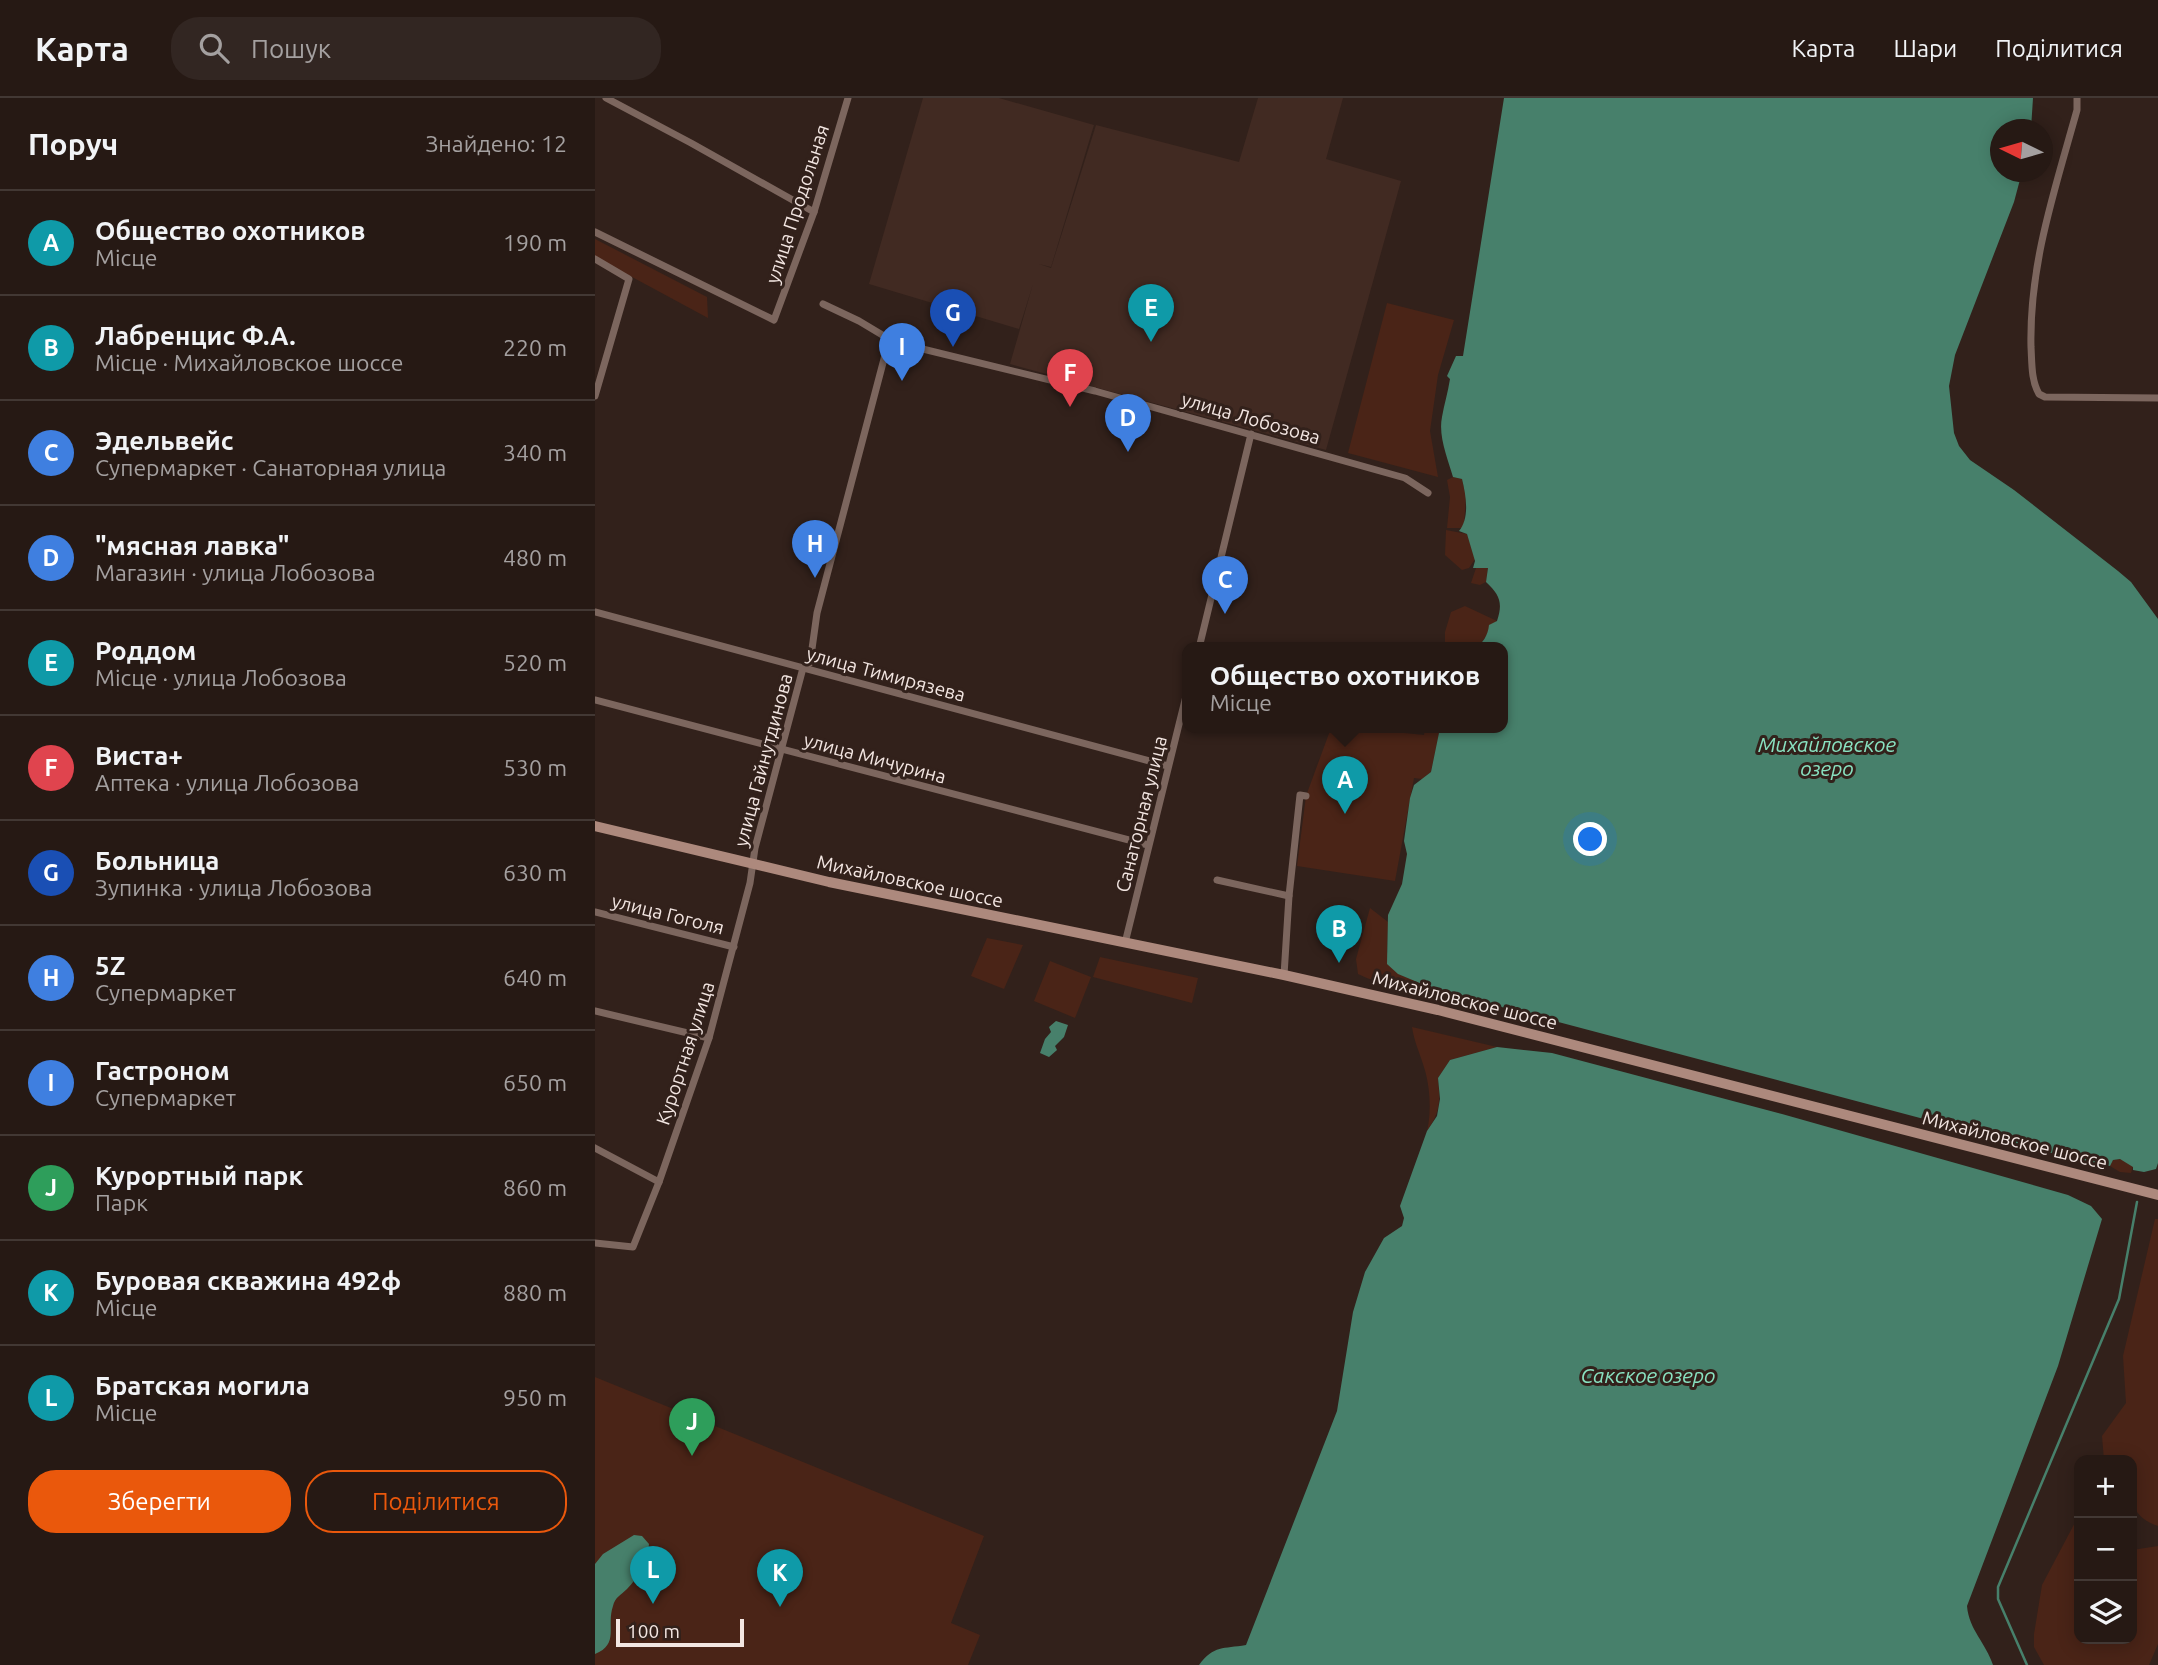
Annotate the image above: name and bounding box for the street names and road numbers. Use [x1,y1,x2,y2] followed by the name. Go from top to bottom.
[761,122,833,286] street label: улица Продольная
[1179,388,1323,448] street label: улица Лобозова
[804,642,968,706] street label: улица Тимирязева
[729,671,797,849] street label: улица Гайнутдинова
[801,728,949,788] street label: улица Мичурина
[1111,734,1171,894] street label: Санаторная улица
[815,850,1005,912] street label: Михайловское шоссе
[609,889,727,939] street label: улица Гоголя
[1370,966,1560,1034] street label: Михайловское шоссе
[651,979,719,1127] street label: Курортная улица
[1920,1106,2110,1174] street label: Михайловское шоссе

